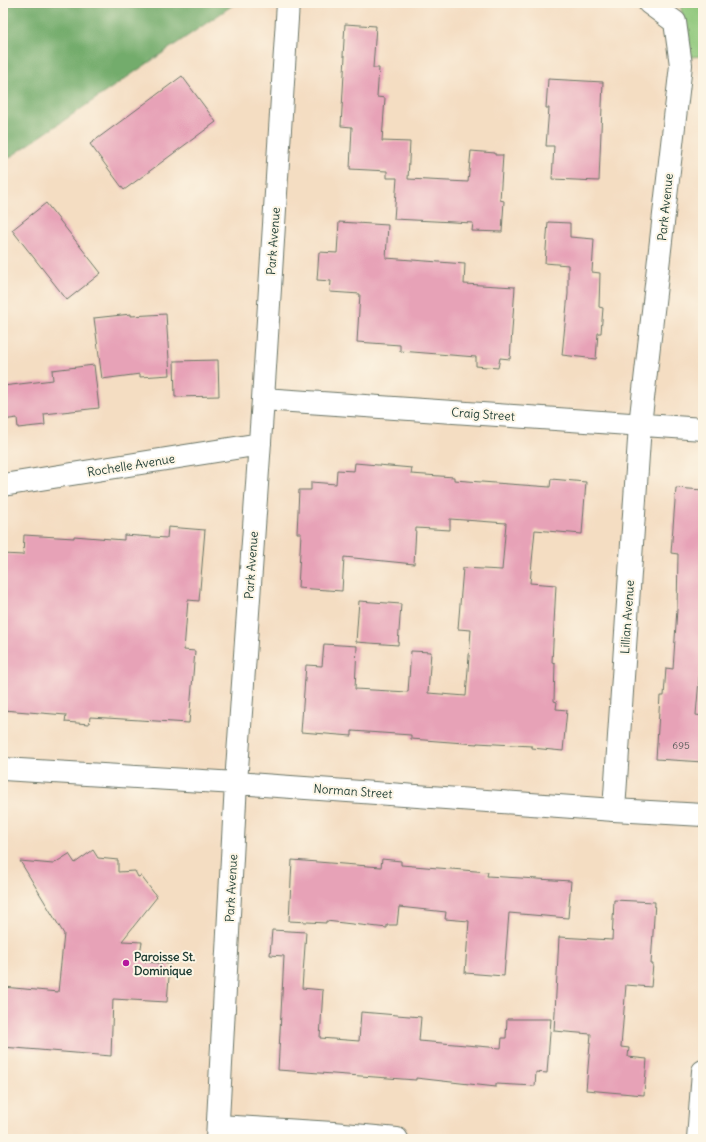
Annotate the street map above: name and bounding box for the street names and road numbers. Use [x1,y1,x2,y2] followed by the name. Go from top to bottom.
[654,172,676,242] street label: Park Avenue
[263,207,283,275] street label: Park Avenue
[451,404,515,424] street label: Craig Street
[86,451,176,479] street label: Rochelle Avenue
[241,531,261,599] street label: Park Avenue
[617,579,637,655] street label: Lillian Avenue
[313,781,393,801] street label: Norman Street
[222,854,240,922] street label: Park Avenue

